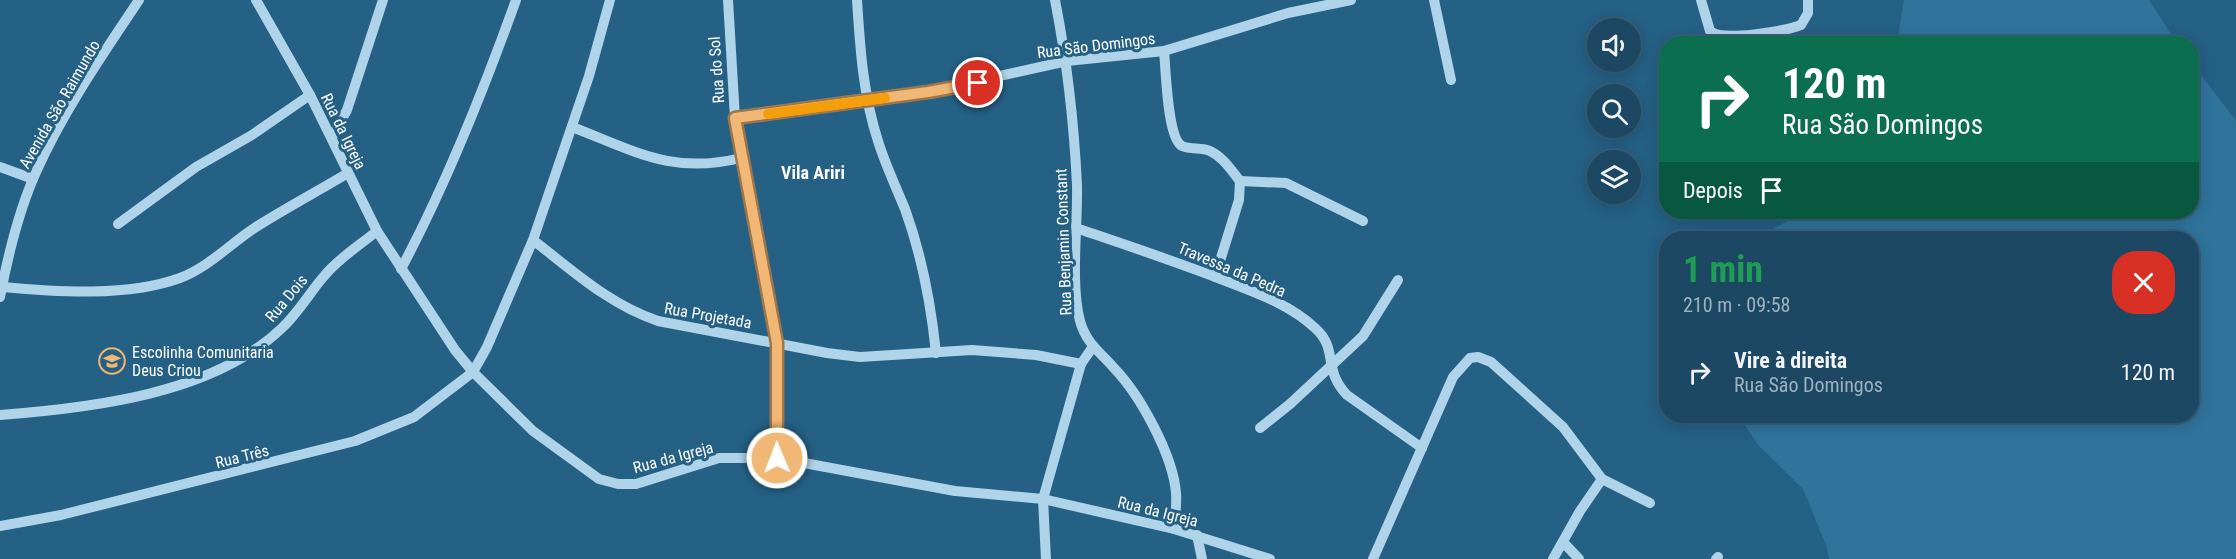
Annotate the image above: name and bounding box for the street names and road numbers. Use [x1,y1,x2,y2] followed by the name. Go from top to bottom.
[1036,29,1156,62] street label: Rua São Domingos
[705,36,728,104] street label: Rua do Sol
[15,37,104,172] street label: Avenida São Raimundo
[317,90,370,172] street label: Rua da Igreja
[1051,168,1076,316] street label: Rua Benjamin Constant
[1175,238,1289,301] street label: Travessa da Pedra
[261,271,312,326] street label: Rua Dois
[663,298,753,333] street label: Rua Projetada
[631,438,715,477] street label: Rua da Igreja
[213,441,271,472] street label: Rua Três
[1116,492,1200,531] street label: Rua da Igreja

